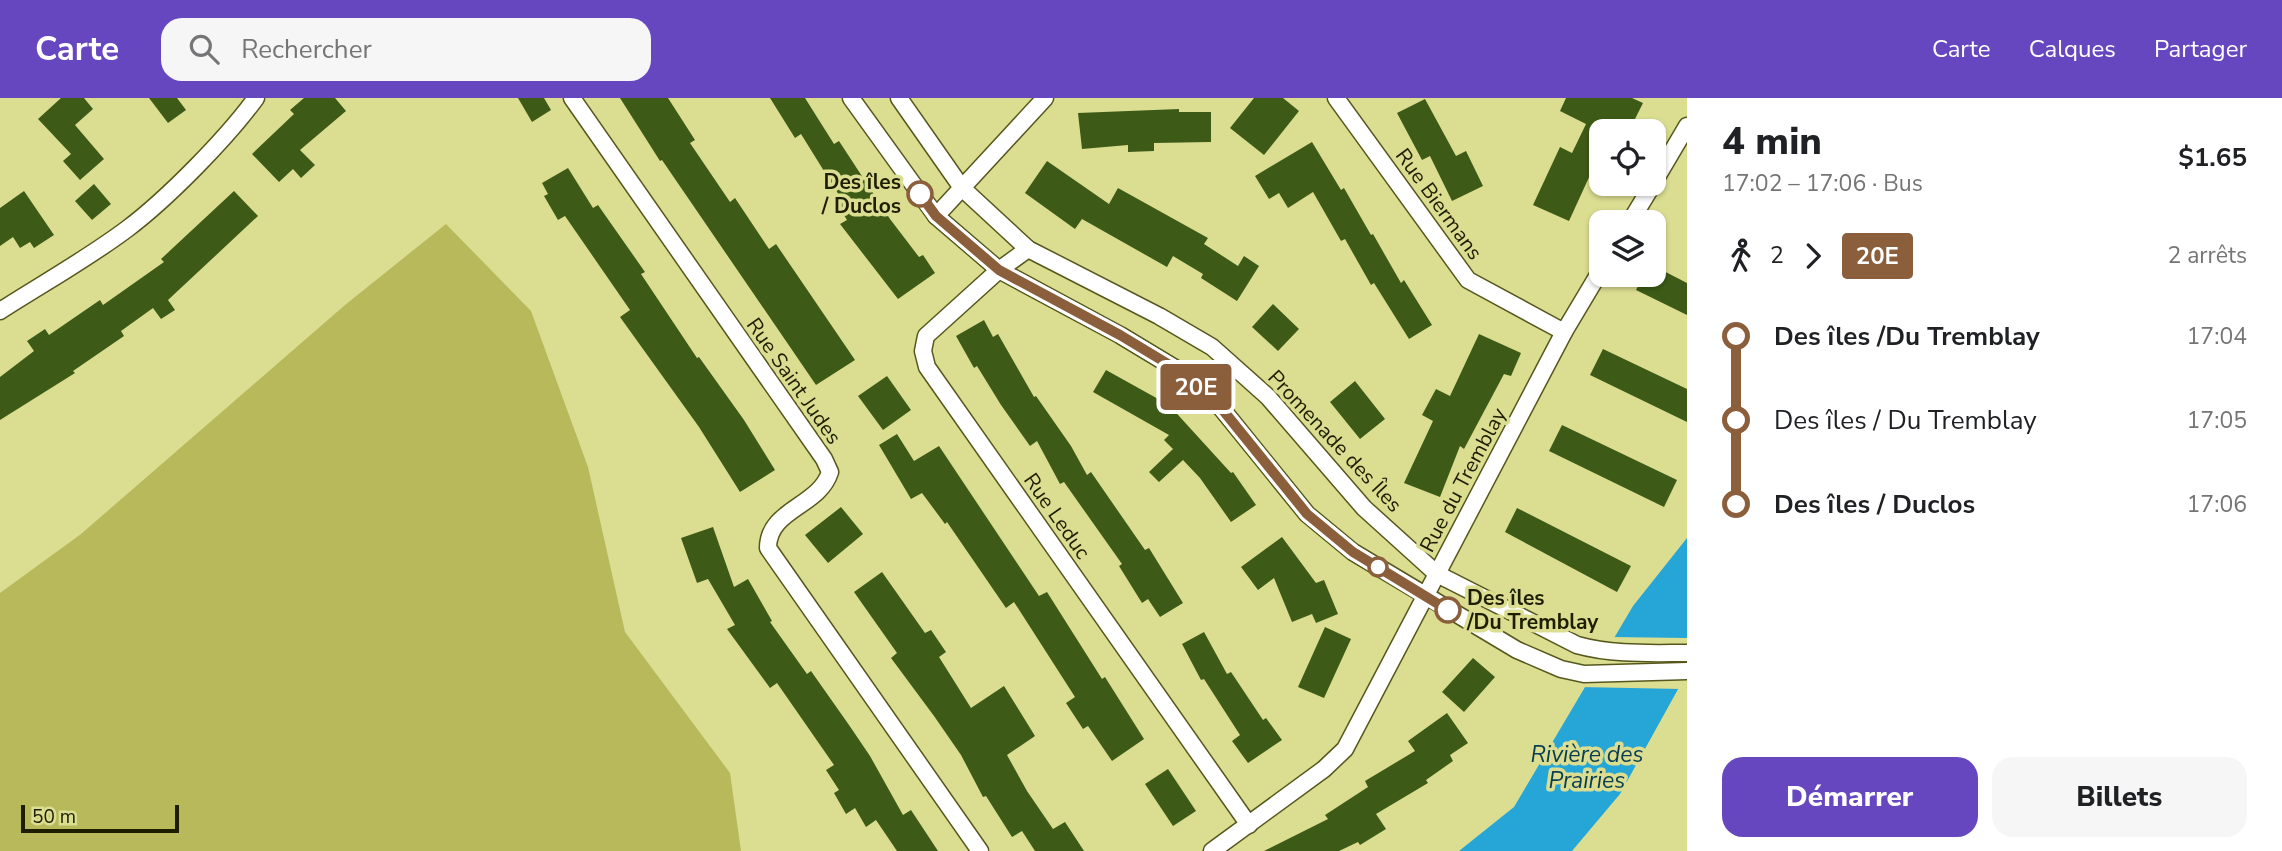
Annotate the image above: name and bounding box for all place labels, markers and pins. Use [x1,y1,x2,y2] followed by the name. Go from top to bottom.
[821,168,901,220] place label: Des îles / Duclos
[907,181,933,207] marker: Des îles / Duclos
[1368,557,1388,577] unlabelled marker
[1466,584,1599,636] place label: Des îles /Du Tremblay
[1435,597,1461,623] marker: Des îles /Du Tremblay

